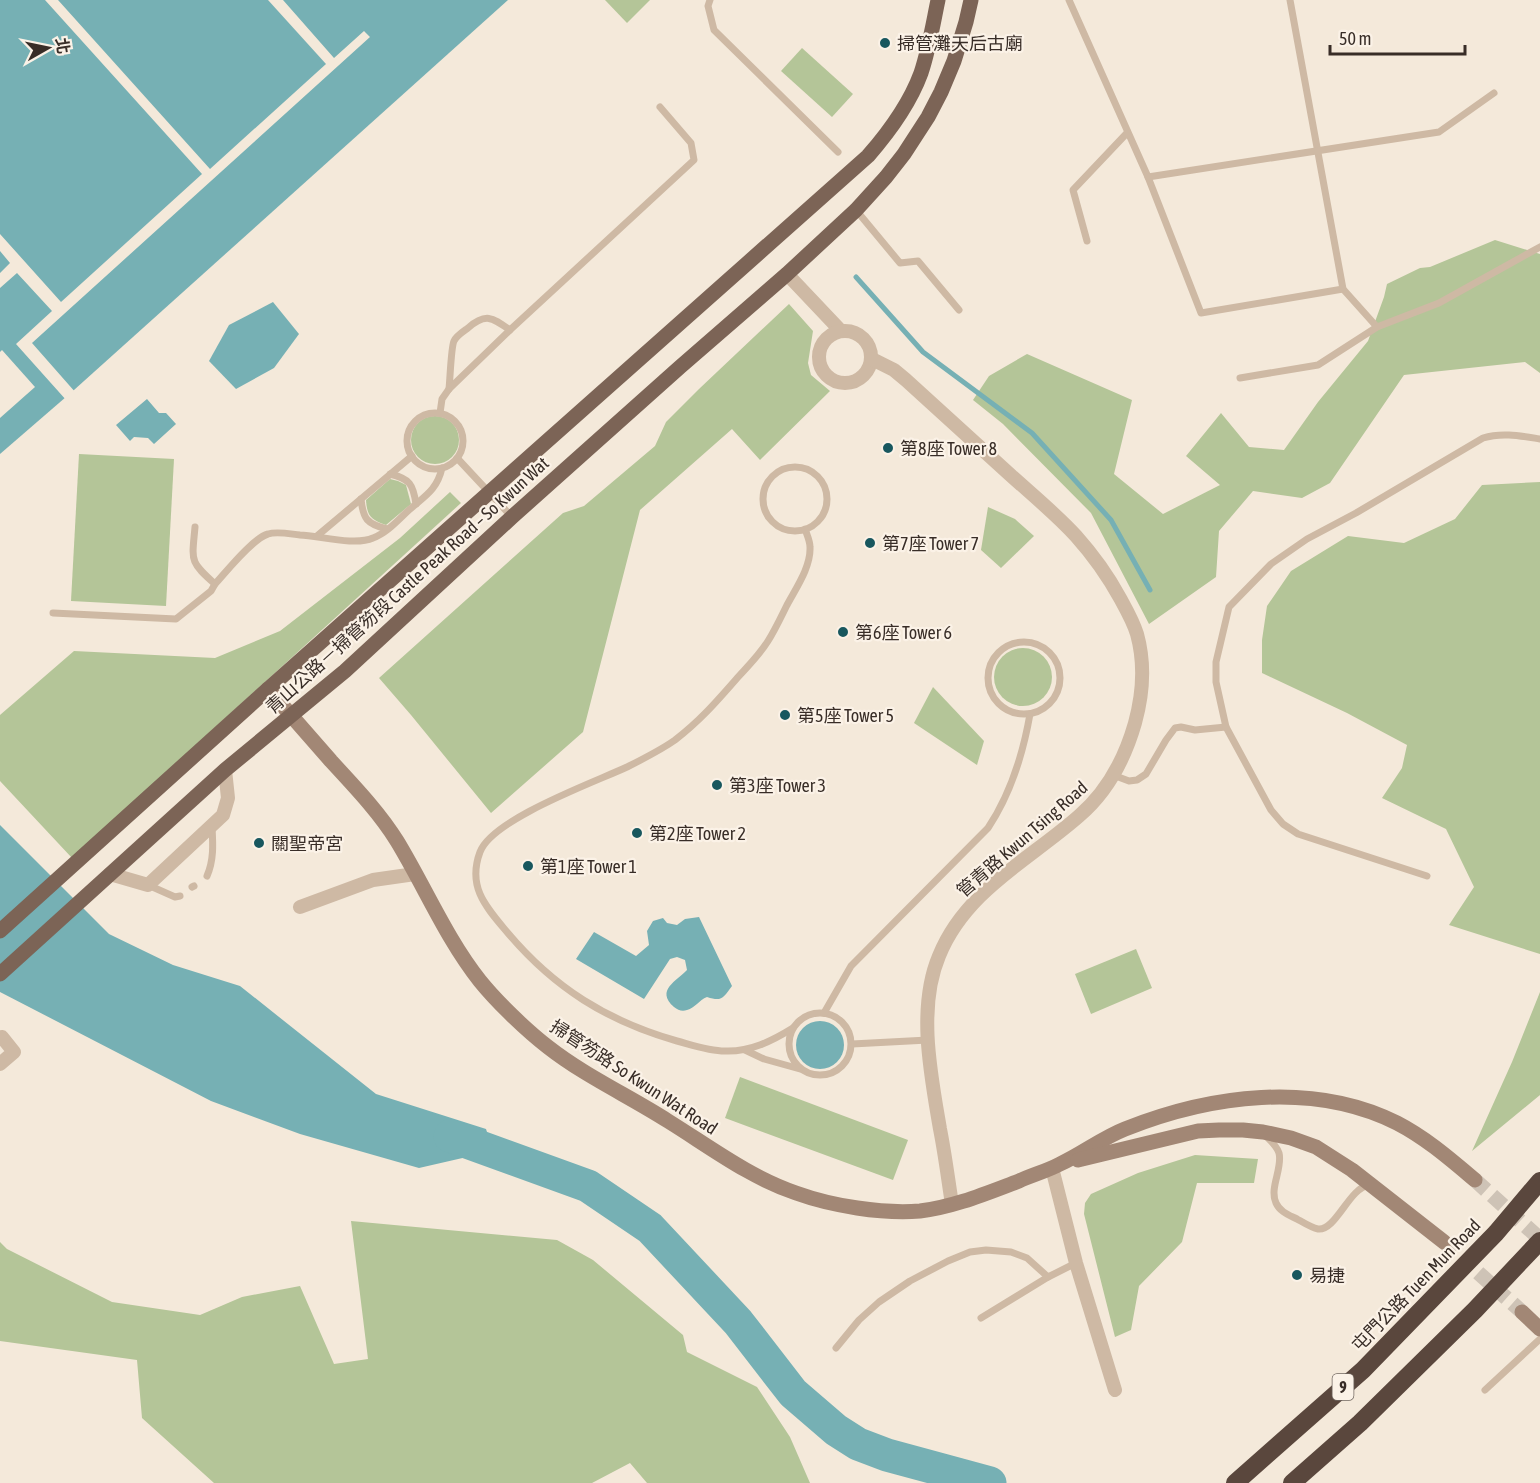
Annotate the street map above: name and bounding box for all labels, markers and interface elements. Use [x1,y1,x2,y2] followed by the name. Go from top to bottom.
[18,18,78,78] north arrow
[1330,18,1465,56] scale bar
[1339,28,1371,49] text: 50 m
[897,33,1023,54] place label: 掃管灘天后古廟
[53,36,73,55] text: 北
[878,36,892,50] marker: 掃管灘天后古廟
[900,438,997,459] place label: 第8座 Tower 8
[881,441,895,455] marker: 第8座 Tower 8
[261,452,553,718] street label: 青山公路－掃管笏段 Castle Peak Road – So Kwun Wat
[882,533,979,554] place label: 第7座 Tower 7
[863,536,877,550] marker: 第7座 Tower 7
[855,622,952,643] place label: 第6座 Tower 6
[836,625,850,639] marker: 第6座 Tower 6
[797,705,894,726] place label: 第5座 Tower 5
[778,708,792,722] marker: 第5座 Tower 5
[729,775,826,796] place label: 第3座 Tower 3
[952,777,1092,901] street label: 管青路 Kwun Tsing Road
[710,778,724,792] marker: 第3座 Tower 3
[649,823,746,844] place label: 第2座 Tower 2
[630,826,644,840] marker: 第2座 Tower 2
[271,833,343,854] place label: 關聖帝宮
[252,836,266,850] marker: 關聖帝宮
[540,856,637,877] place label: 第1座 Tower 1
[521,859,535,873] marker: 第1座 Tower 1
[547,1015,721,1139] street label: 掃管笏路 So Kwun Wat Road
[1347,1214,1485,1356] street label: 屯門公路 Tuen Mun Road
[1309,1265,1345,1286] place label: 易捷
[1290,1268,1304,1282] marker: 易捷
[1332,1374,1354,1400] road number: 9

